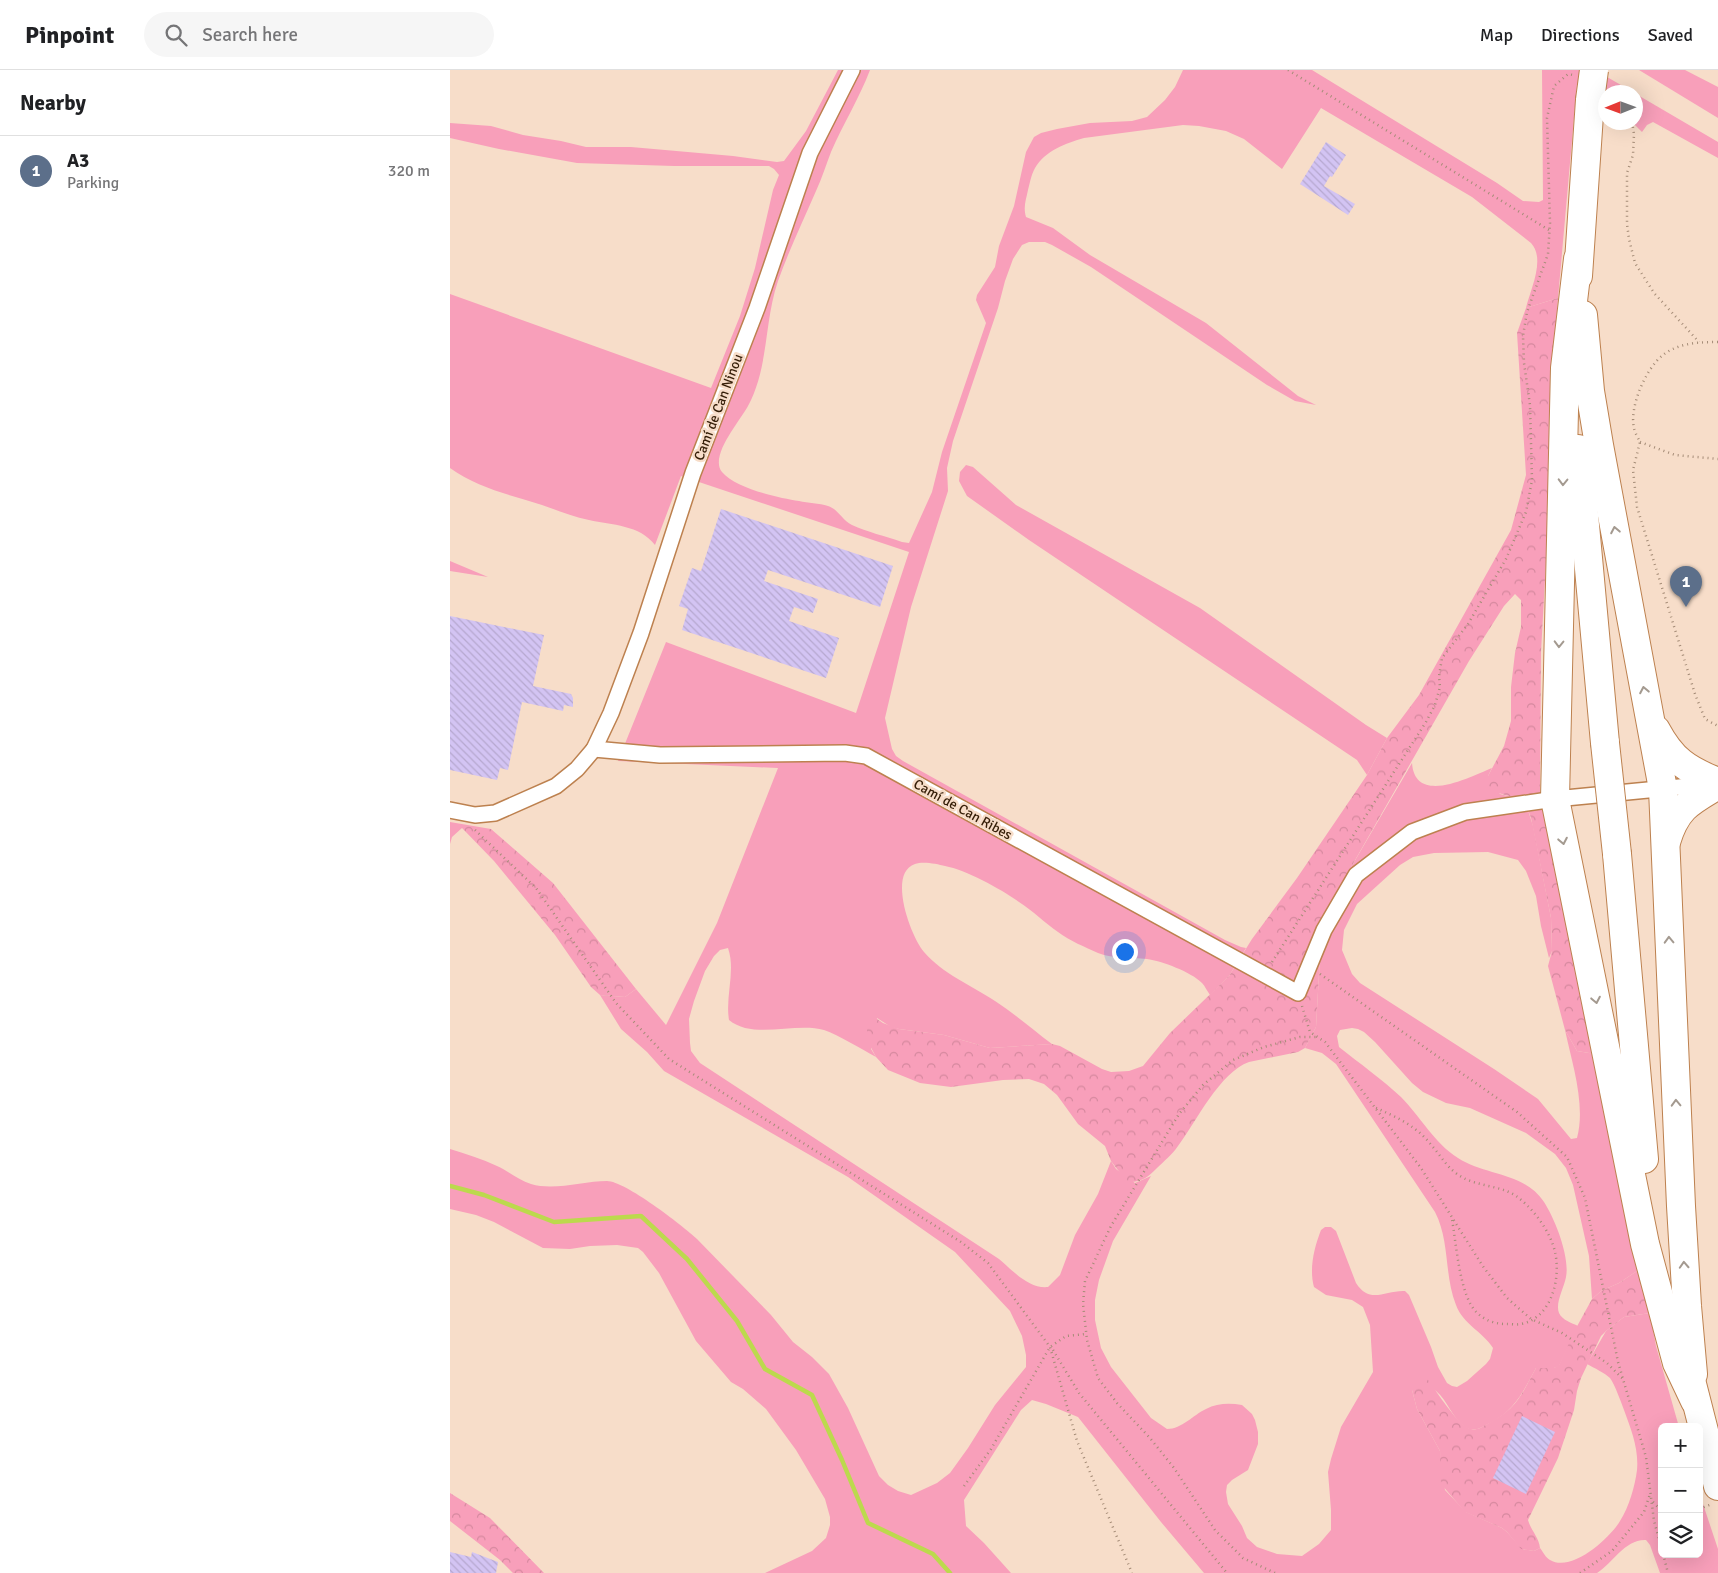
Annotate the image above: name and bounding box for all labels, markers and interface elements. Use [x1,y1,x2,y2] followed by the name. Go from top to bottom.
[144,12,494,57] search box
[25,20,114,50] text: Pinpoint
[162,21,190,49] icon: search
[202,23,298,47] text: Search here
[1480,24,1513,46] text: Map
[1541,24,1620,46] text: Directions
[1648,24,1693,46] text: Saved
[1598,85,1643,130] north arrow
[20,90,86,116] text: Nearby
[67,149,89,173] text: A3
[32,161,40,181] text: 1
[388,161,430,181] text: 320 m
[67,173,119,193] text: Parking
[690,351,747,463] street label: Camí de Can Ninou
[1557,478,1568,486] one-way arrow
[1610,525,1620,534] one-way arrow
[1670,566,1702,607] pin: 1
[1554,640,1564,648] one-way arrow
[1640,685,1650,694] one-way arrow
[911,775,1015,844] street label: Camí de Can Ribes
[1558,836,1568,845] one-way arrow
[1664,936,1675,944] one-way arrow
[1112,939,1138,965] your location
[1590,996,1601,1004] one-way arrow
[1671,1098,1682,1106] one-way arrow
[1679,1261,1690,1269] one-way arrow
[1658,1423,1703,1558] map controls
[1658,1423,1703,1468] button: +
[1658,1468,1703,1513] button: −
[1658,1513,1703,1558] button: layers

